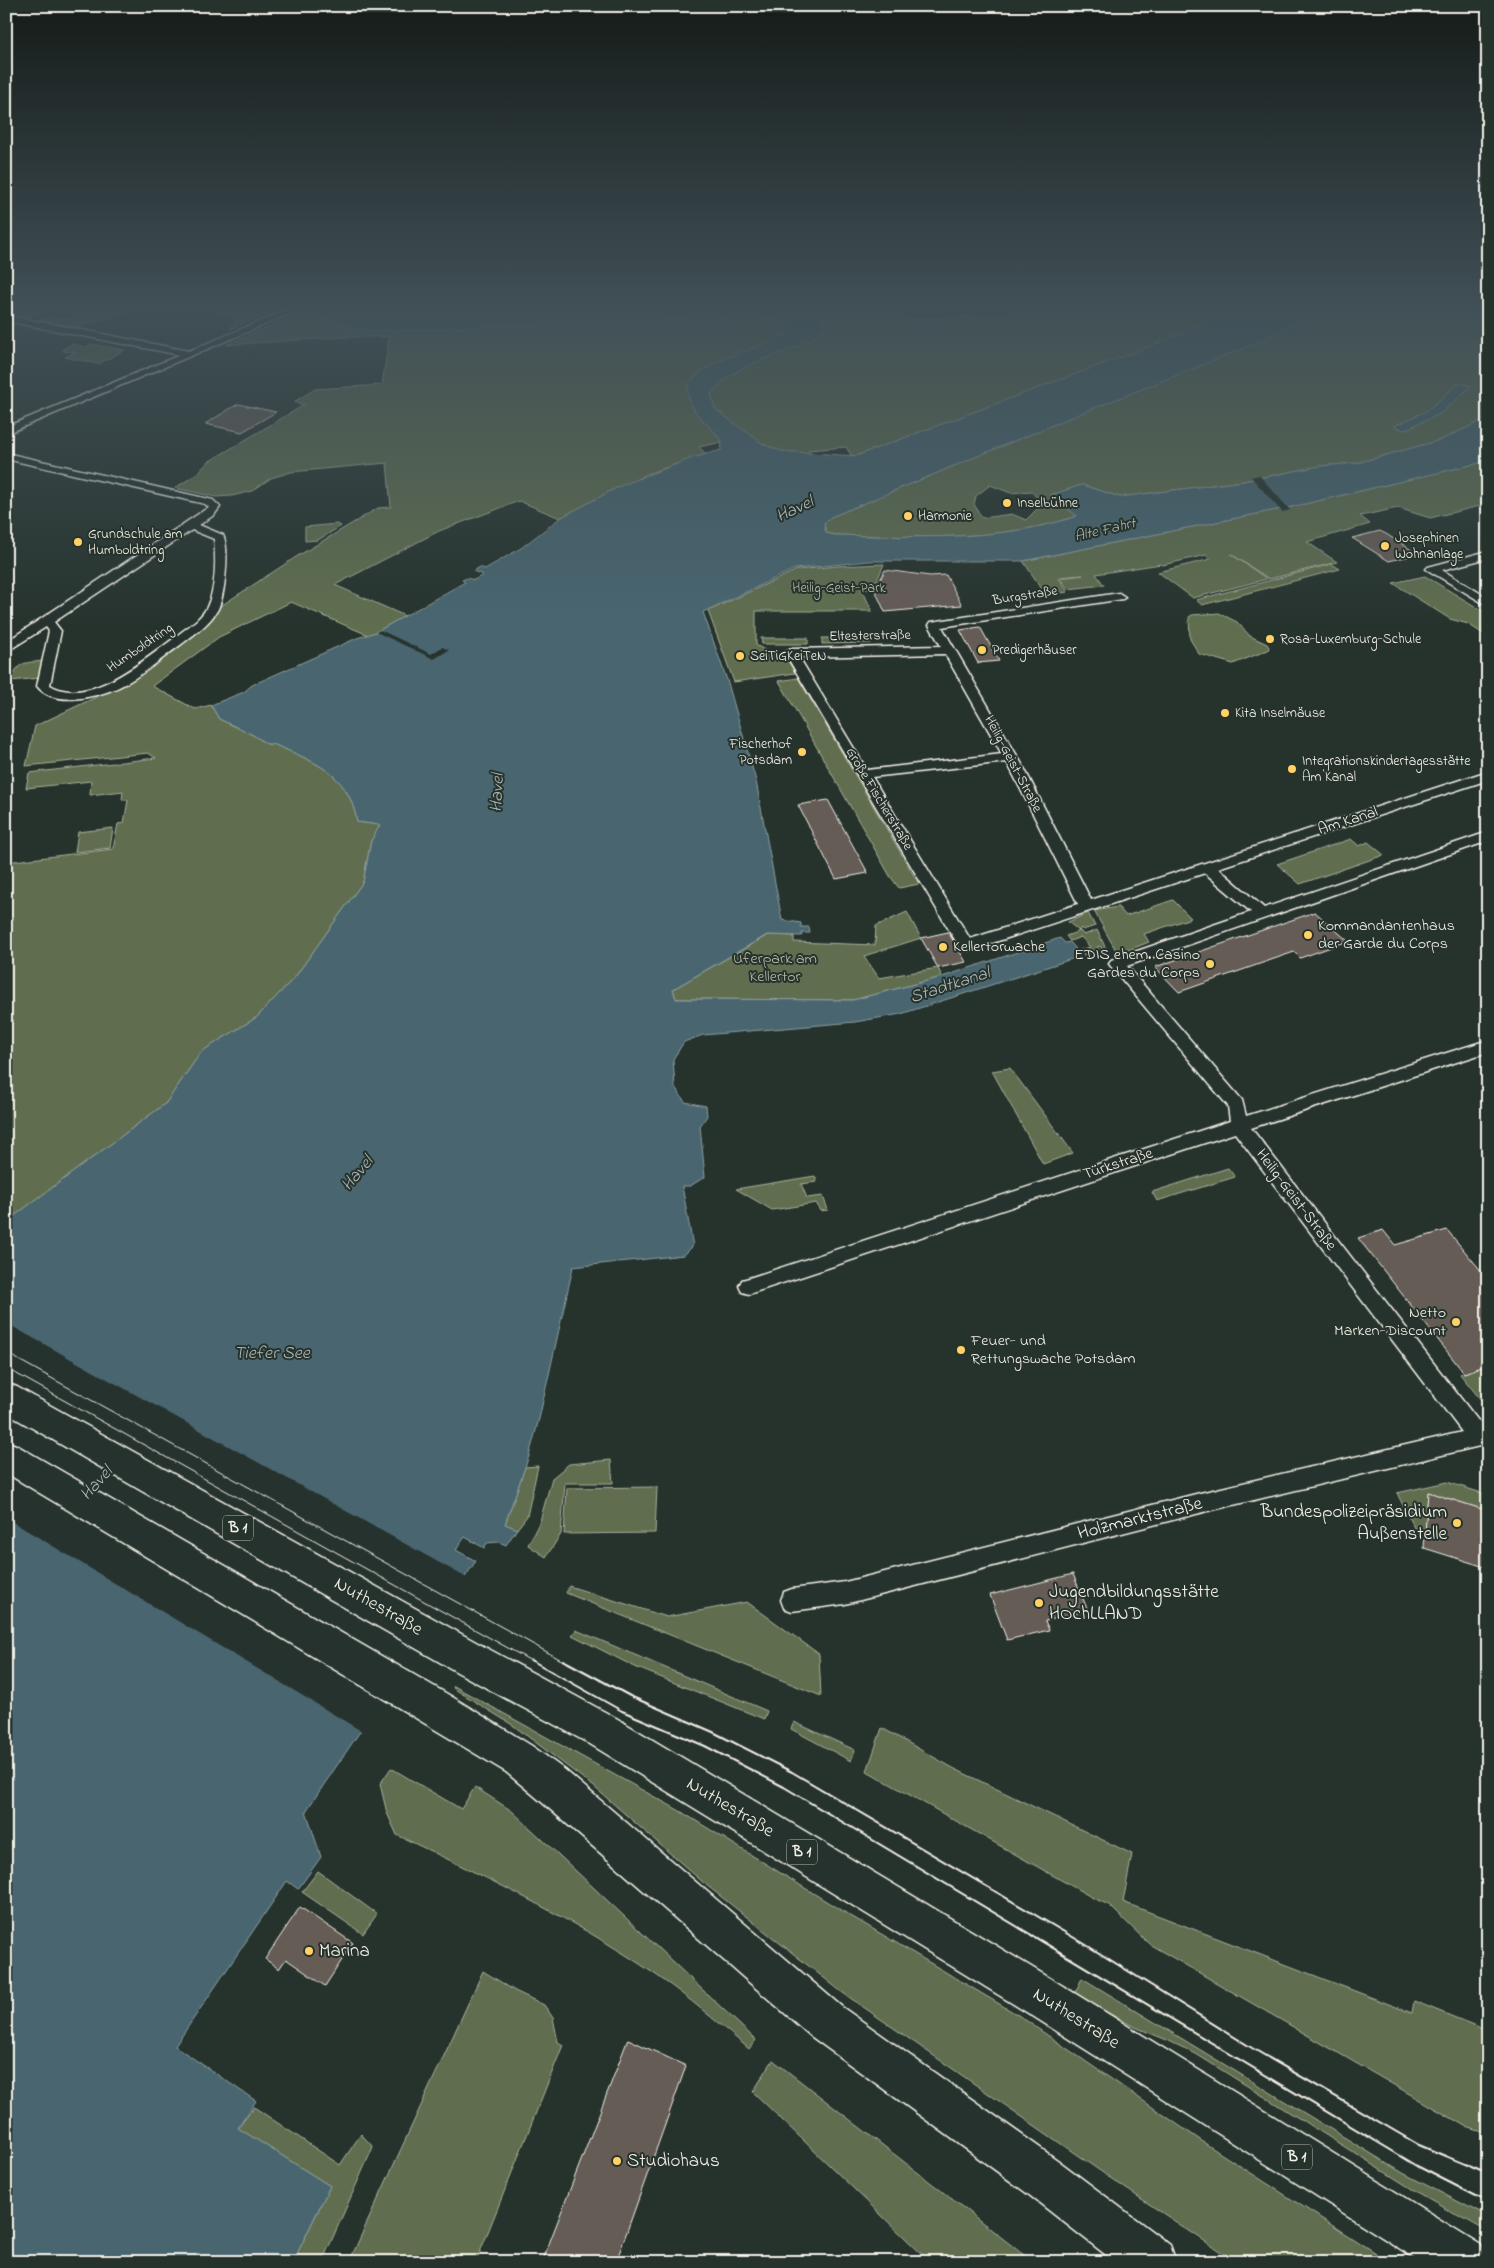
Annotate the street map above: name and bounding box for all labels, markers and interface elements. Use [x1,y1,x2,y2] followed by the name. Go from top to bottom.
[772,489,820,530] water label: Havel
[1017,493,1079,514] place label: Inselbühne
[1001,497,1013,509] marker: Inselbühne
[918,506,973,527] place label: Harmonie
[902,510,914,522] marker: Harmonie
[1072,512,1140,548] water label: Alte Fahrt
[88,524,182,562] place label: Grundschule am Humboldtring
[1395,528,1464,566] place label: Josephinen Wohnanlage
[72,536,84,548] marker: Grundschule am Humboldtring
[1379,540,1391,552] marker: Josephinen Wohnanlage
[792,578,887,600] park label: Heilig-Geist-Park
[990,580,1060,613] street label: Burgstraße
[103,618,178,679] street label: Humboldtring
[829,625,912,647] street label: Eltesterstraße
[1280,629,1422,651] place label: Rosa-Luxemburg-Schule
[1264,633,1276,645] marker: Rosa-Luxemburg-Schule
[992,640,1077,662] place label: Predigerhäuser
[976,644,988,656] marker: Predigerhäuser
[750,646,826,667] place label: SeiTiGKeiTeN
[734,650,746,662] marker: SeiTiGKeiTeN
[1235,703,1326,724] place label: Kita Inselmäuse
[1219,707,1231,719] marker: Kita Inselmäuse
[978,712,1048,817] street label: Heilig-Geist-Straße
[728,734,793,771] place label: Fischerhof Potsdam
[840,744,918,855] street label: Große Fischerstraße
[796,746,808,758] marker: Fischerhof Potsdam
[1302,751,1471,788] place label: Integrationskindertagesstätte Am Kanal
[1286,763,1298,775] marker: Integrationskindertagesstätte Am Kanal
[484,771,512,813] water label: Havel
[1315,800,1381,842] street label: Am Kanal
[1318,914,1455,956] place label: Kommandantenhaus der Garde du Corps
[1302,929,1314,941] marker: Kommandantenhaus der Garde du Corps
[953,935,1046,959] place label: Kellertorwache
[937,941,949,953] marker: Kellertorwache
[1074,943,1200,985] place label: EDIS ehem. Casino Gardes du Corps
[733,947,817,989] park label: Uferpark am Kellertor
[1204,958,1216,970] marker: EDIS ehem. Casino Gardes du Corps
[907,960,995,1011] water label: Stadtkanal
[1080,1141,1157,1187] street label: Türkstraße
[1250,1144,1343,1257] street label: Heilig-Geist-Straße
[336,1149,382,1197] water label: Havel
[1334,1301,1447,1343] place label: Netto Marken-Discount
[1450,1316,1462,1328] marker: Netto Marken-Discount
[970,1329,1135,1371] place label: Feuer- und Rettungswache Potsdam
[234,1341,311,1367] water label: Tiefer See
[955,1344,967,1356] marker: Feuer- und Rettungswache Potsdam
[74,1459,121,1507] water label: Havel
[1075,1490,1206,1548] street label: Holzmarktstraße
[1259,1499,1447,1548] place label: Bundespolizeipräsidium Außenstelle
[223,1516,253,1540] road number: B 1
[1451,1517,1463,1529] marker: Bundespolizeipräsidium Außenstelle
[329,1571,428,1643] street label: Nuthestraße
[1049,1579,1219,1628] place label: Jugendbildungsstätte HOchLLAND
[1033,1597,1045,1609] marker: Jugendbildungsstätte HOchLLAND
[681,1771,779,1845] street label: Nuthestraße
[787,1840,817,1864] road number: B 1
[319,1938,370,1965] place label: Marina
[303,1945,315,1957] marker: Marina
[1027,1982,1125,2057] street label: Nuthestraße
[1282,2144,1312,2170] road number: B 1
[627,2148,720,2175] place label: Studiohaus
[611,2155,623,2167] marker: Studiohaus

